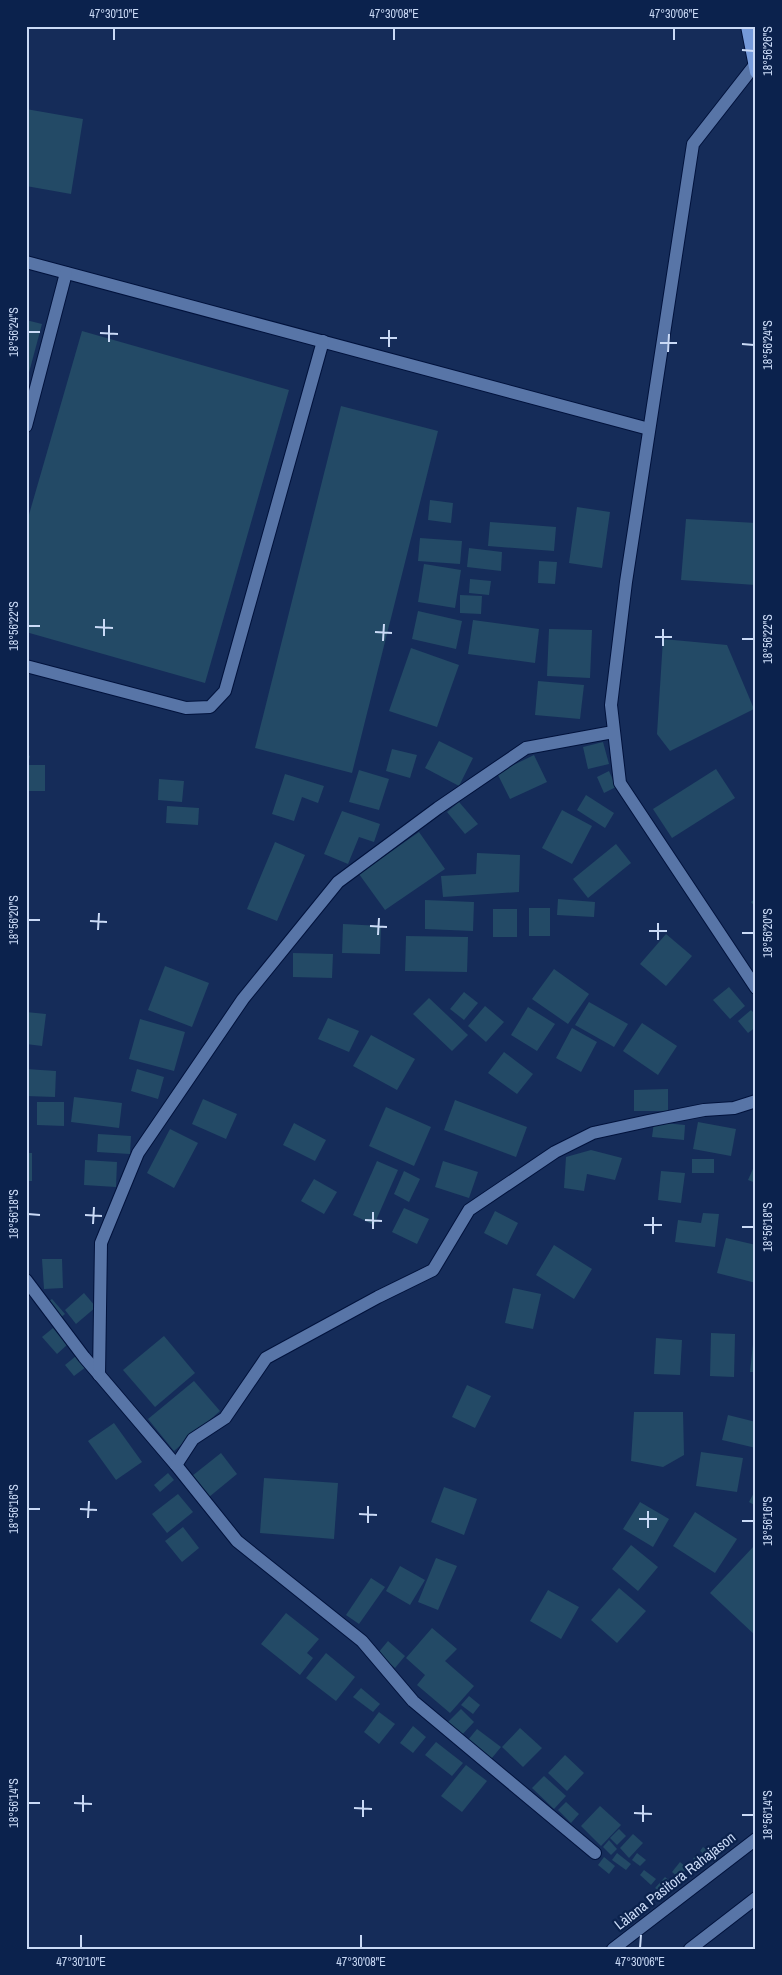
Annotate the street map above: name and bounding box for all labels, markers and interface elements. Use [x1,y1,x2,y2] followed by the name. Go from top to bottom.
[89,6,139,22] text: 47°30'10"E
[369,6,419,22] text: 47°30'08"E
[649,6,699,22] text: 47°30'06"E
[760,26,776,76] text: 18°56'26"S
[6,307,22,357] text: 18°56'24"S
[760,320,776,370] text: 18°56'24"S
[6,601,22,651] text: 18°56'22"S
[760,614,776,664] text: 18°56'22"S
[6,895,22,945] text: 18°56'20"S
[760,908,776,958] text: 18°56'20"S
[6,1189,22,1239] text: 18°56'18"S
[760,1202,776,1252] text: 18°56'18"S
[6,1484,22,1534] text: 18°56'16"S
[760,1496,776,1546] text: 18°56'16"S
[6,1778,22,1828] text: 18°56'14"S
[760,1790,776,1840] text: 18°56'14"S
[610,1827,740,1935] street label: Làlana Pasitora Rahajason
[56,1954,106,1970] text: 47°30'10"E
[336,1954,386,1970] text: 47°30'08"E
[615,1954,665,1970] text: 47°30'06"E

